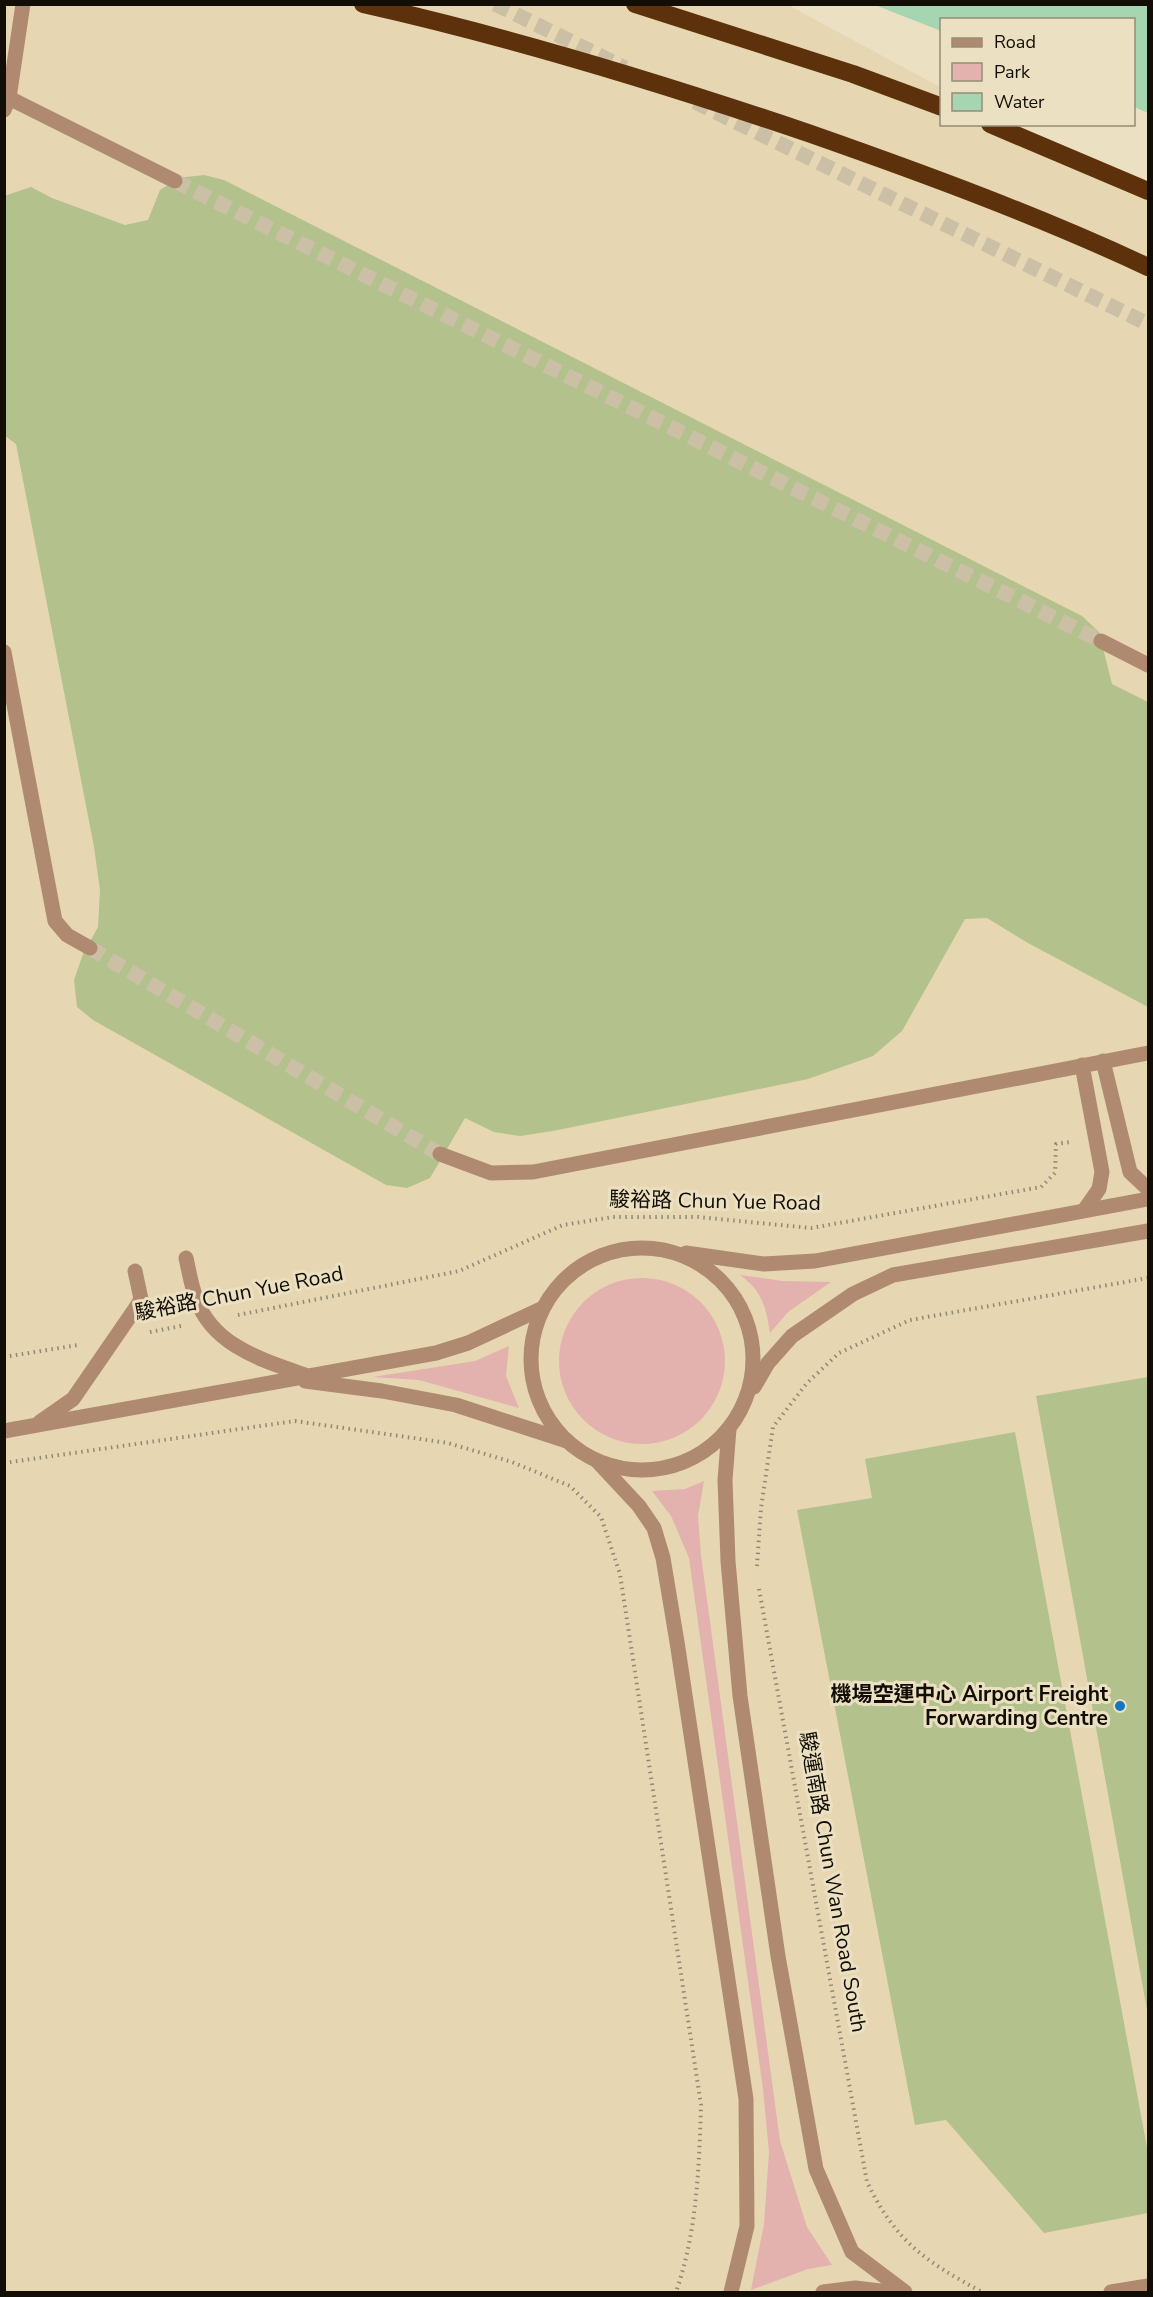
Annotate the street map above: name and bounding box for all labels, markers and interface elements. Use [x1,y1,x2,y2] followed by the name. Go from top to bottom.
[940,18,1135,126] legend
[994,30,1036,54] text: Road
[994,60,1031,84] text: Park
[994,90,1045,114] text: Water
[609,1185,821,1217] street label: 駿裕路 Chun Yue Road
[132,1259,346,1327] street label: 駿裕路 Chun Yue Road
[830,1680,1109,1732] place label: 機場空運中心 Airport Freight Forwarding Centre
[1113,1699,1127,1713] marker: 機場空運中心 Airport Freight Forwarding Centre
[793,1729,873,2035] street label: 駿運南路 Chun Wan Road South

